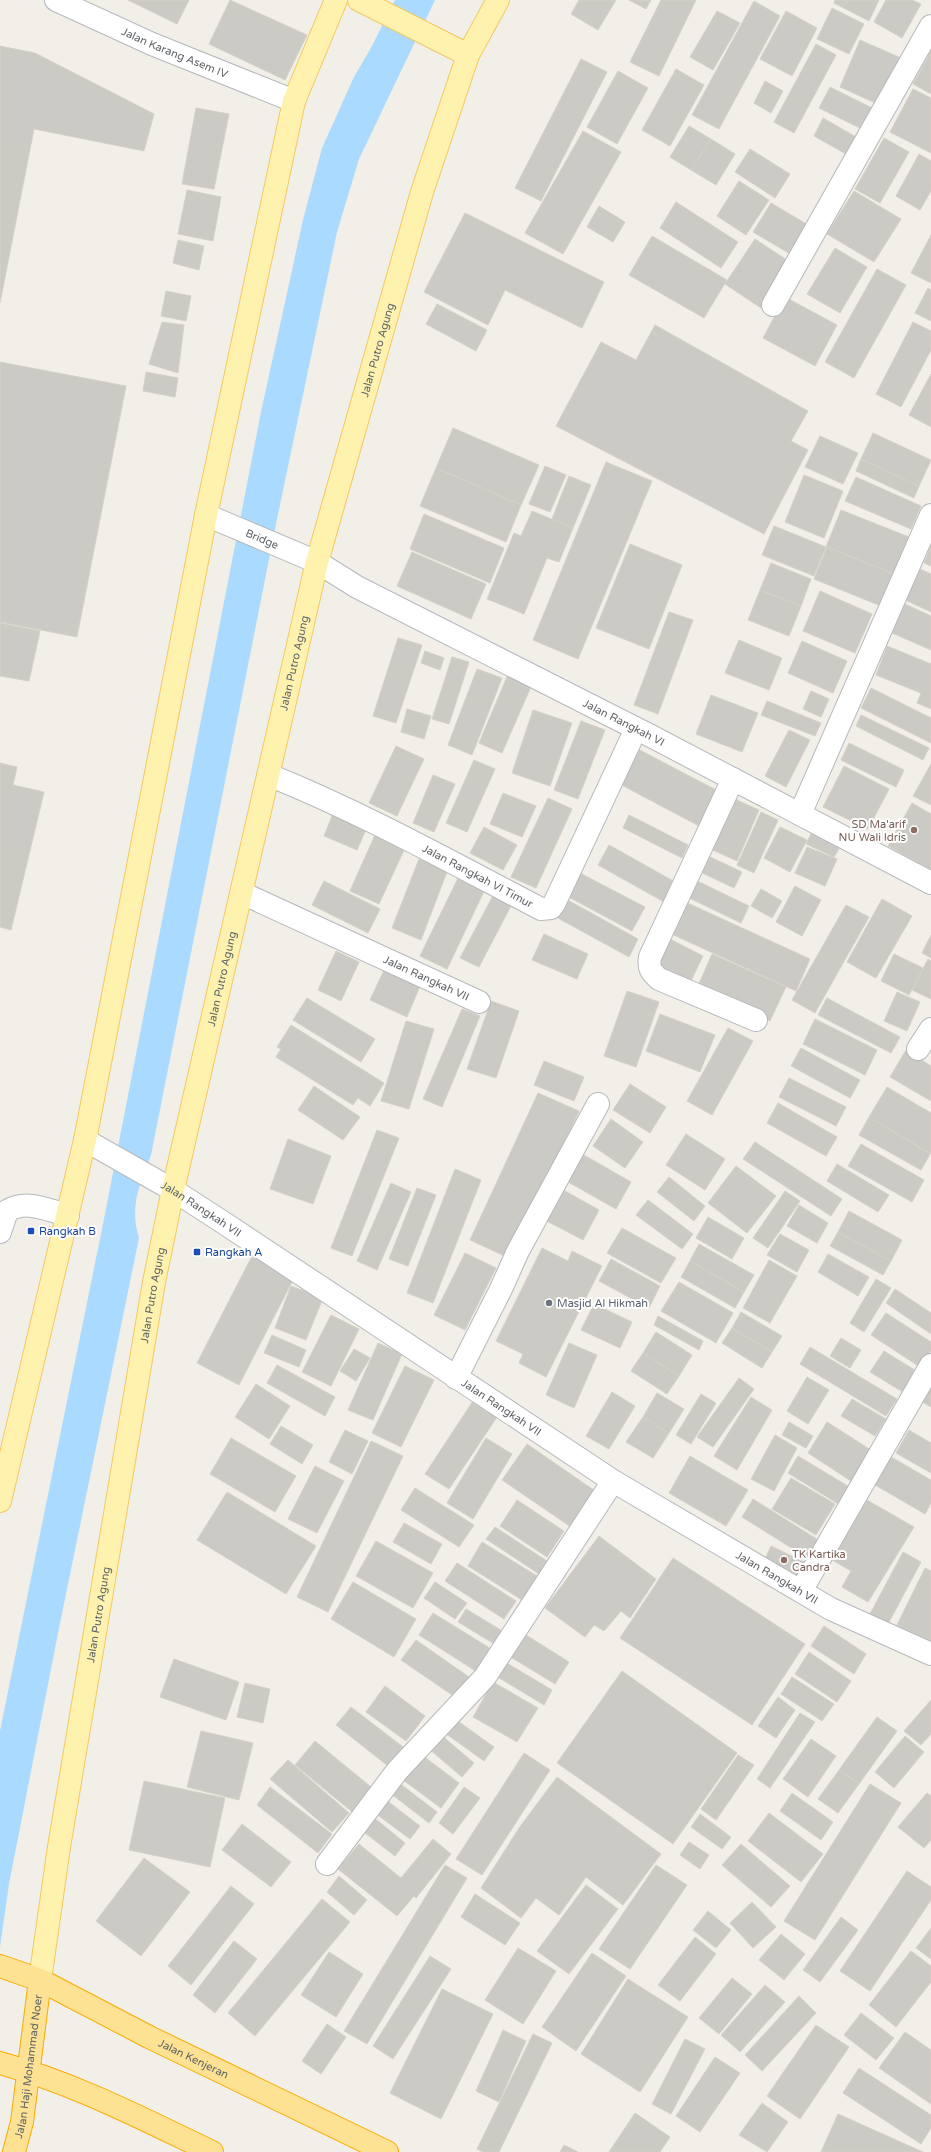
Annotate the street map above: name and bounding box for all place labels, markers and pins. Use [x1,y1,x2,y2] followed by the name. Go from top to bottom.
[839,818,907,844] place label: SD Ma'arif NU Wali Idris
[909,825,919,835] marker: SD Ma'arif NU Wali Idris
[39,1225,96,1238] place label: Rangkah B
[26,1226,36,1236] marker: Rangkah B
[205,1246,263,1259] place label: Rangkah A
[192,1247,202,1257] marker: Rangkah A
[557,1297,648,1310] place label: Masjid Al Hikmah
[544,1298,554,1308] marker: Masjid Al Hikmah
[792,1548,846,1574] place label: TK Kartika Candra
[779,1555,789,1565] marker: TK Kartika Candra

